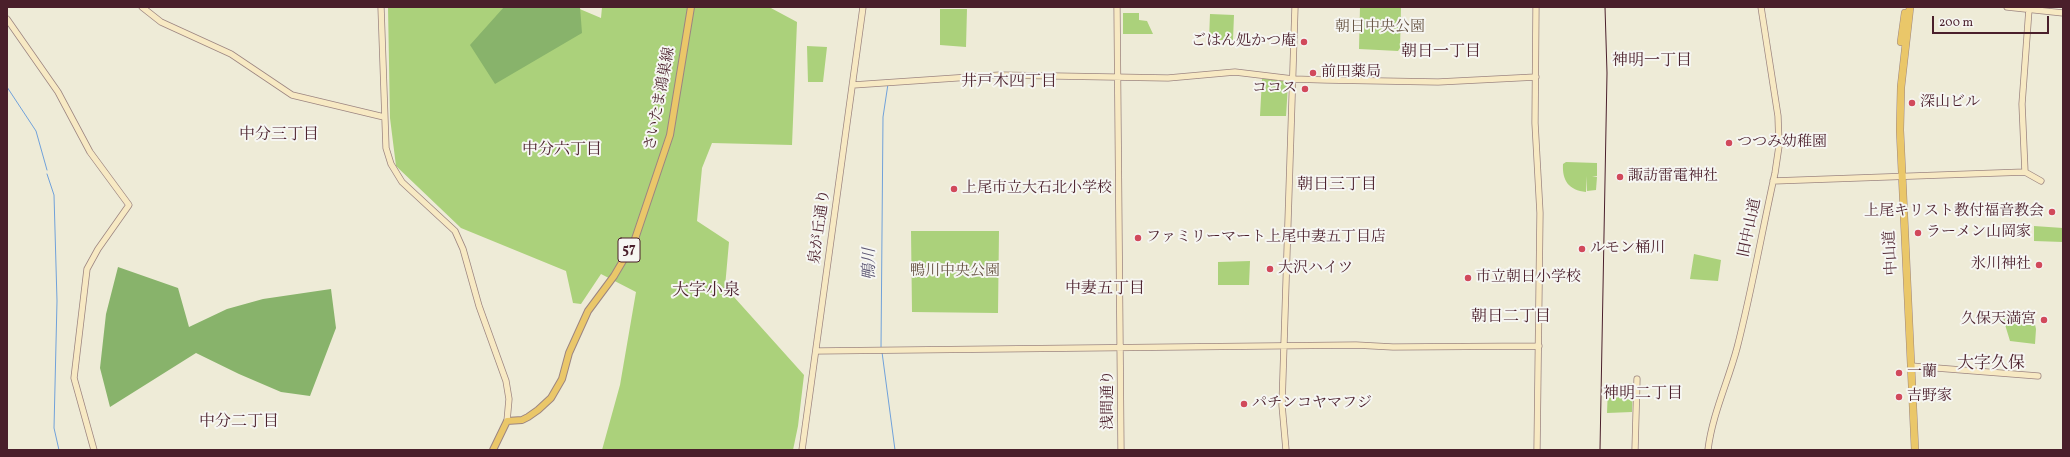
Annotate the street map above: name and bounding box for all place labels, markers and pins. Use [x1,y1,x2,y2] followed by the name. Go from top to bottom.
[1191,33,1296,51] place label: ごはん処かつ庵
[1299,37,1309,47] marker: ごはん処かつ庵
[1321,64,1381,82] place label: 前田薬局
[1308,68,1318,78] marker: 前田薬局
[1252,80,1297,98] place label: ココス
[1300,84,1310,94] marker: ココス
[1920,94,1980,112] place label: 深山ビル
[1907,98,1917,108] marker: 深山ビル
[1737,134,1827,152] place label: つつみ幼稚園
[1724,138,1734,148] marker: つつみ幼稚園
[1628,168,1718,186] place label: 諏訪雷電神社
[1615,172,1625,182] marker: 諏訪雷電神社
[962,180,1112,198] place label: 上尾市立大石北小学校
[949,184,959,194] marker: 上尾市立大石北小学校
[1864,203,2044,221] place label: 上尾キリスト教付福音教会
[2047,207,2057,217] marker: 上尾キリスト教付福音教会
[1926,224,2031,242] place label: ラーメン山岡家
[1913,228,1923,238] marker: ラーメン山岡家
[1146,229,1386,247] place label: ファミリーマート上尾中妻五丁目店
[1133,233,1143,243] marker: ファミリーマート上尾中妻五丁目店
[1590,240,1665,258] place label: ルモン桶川
[1577,244,1587,254] marker: ルモン桶川
[1971,256,2031,274] place label: 氷川神社
[1278,260,1353,278] place label: 大沢ハイツ
[2034,260,2044,270] marker: 氷川神社
[1265,264,1275,274] marker: 大沢ハイツ
[1476,269,1581,287] place label: 市立朝日小学校
[1463,273,1473,283] marker: 市立朝日小学校
[1961,311,2036,329] place label: 久保天満宮
[2039,315,2049,325] marker: 久保天満宮
[1907,364,1937,382] place label: 一蘭
[1894,368,1904,378] marker: 一蘭
[1907,388,1952,406] place label: 吉野家
[1894,392,1904,402] marker: 吉野家
[1252,395,1372,413] place label: パチンコヤマフジ
[1239,399,1249,409] marker: パチンコヤマフジ

